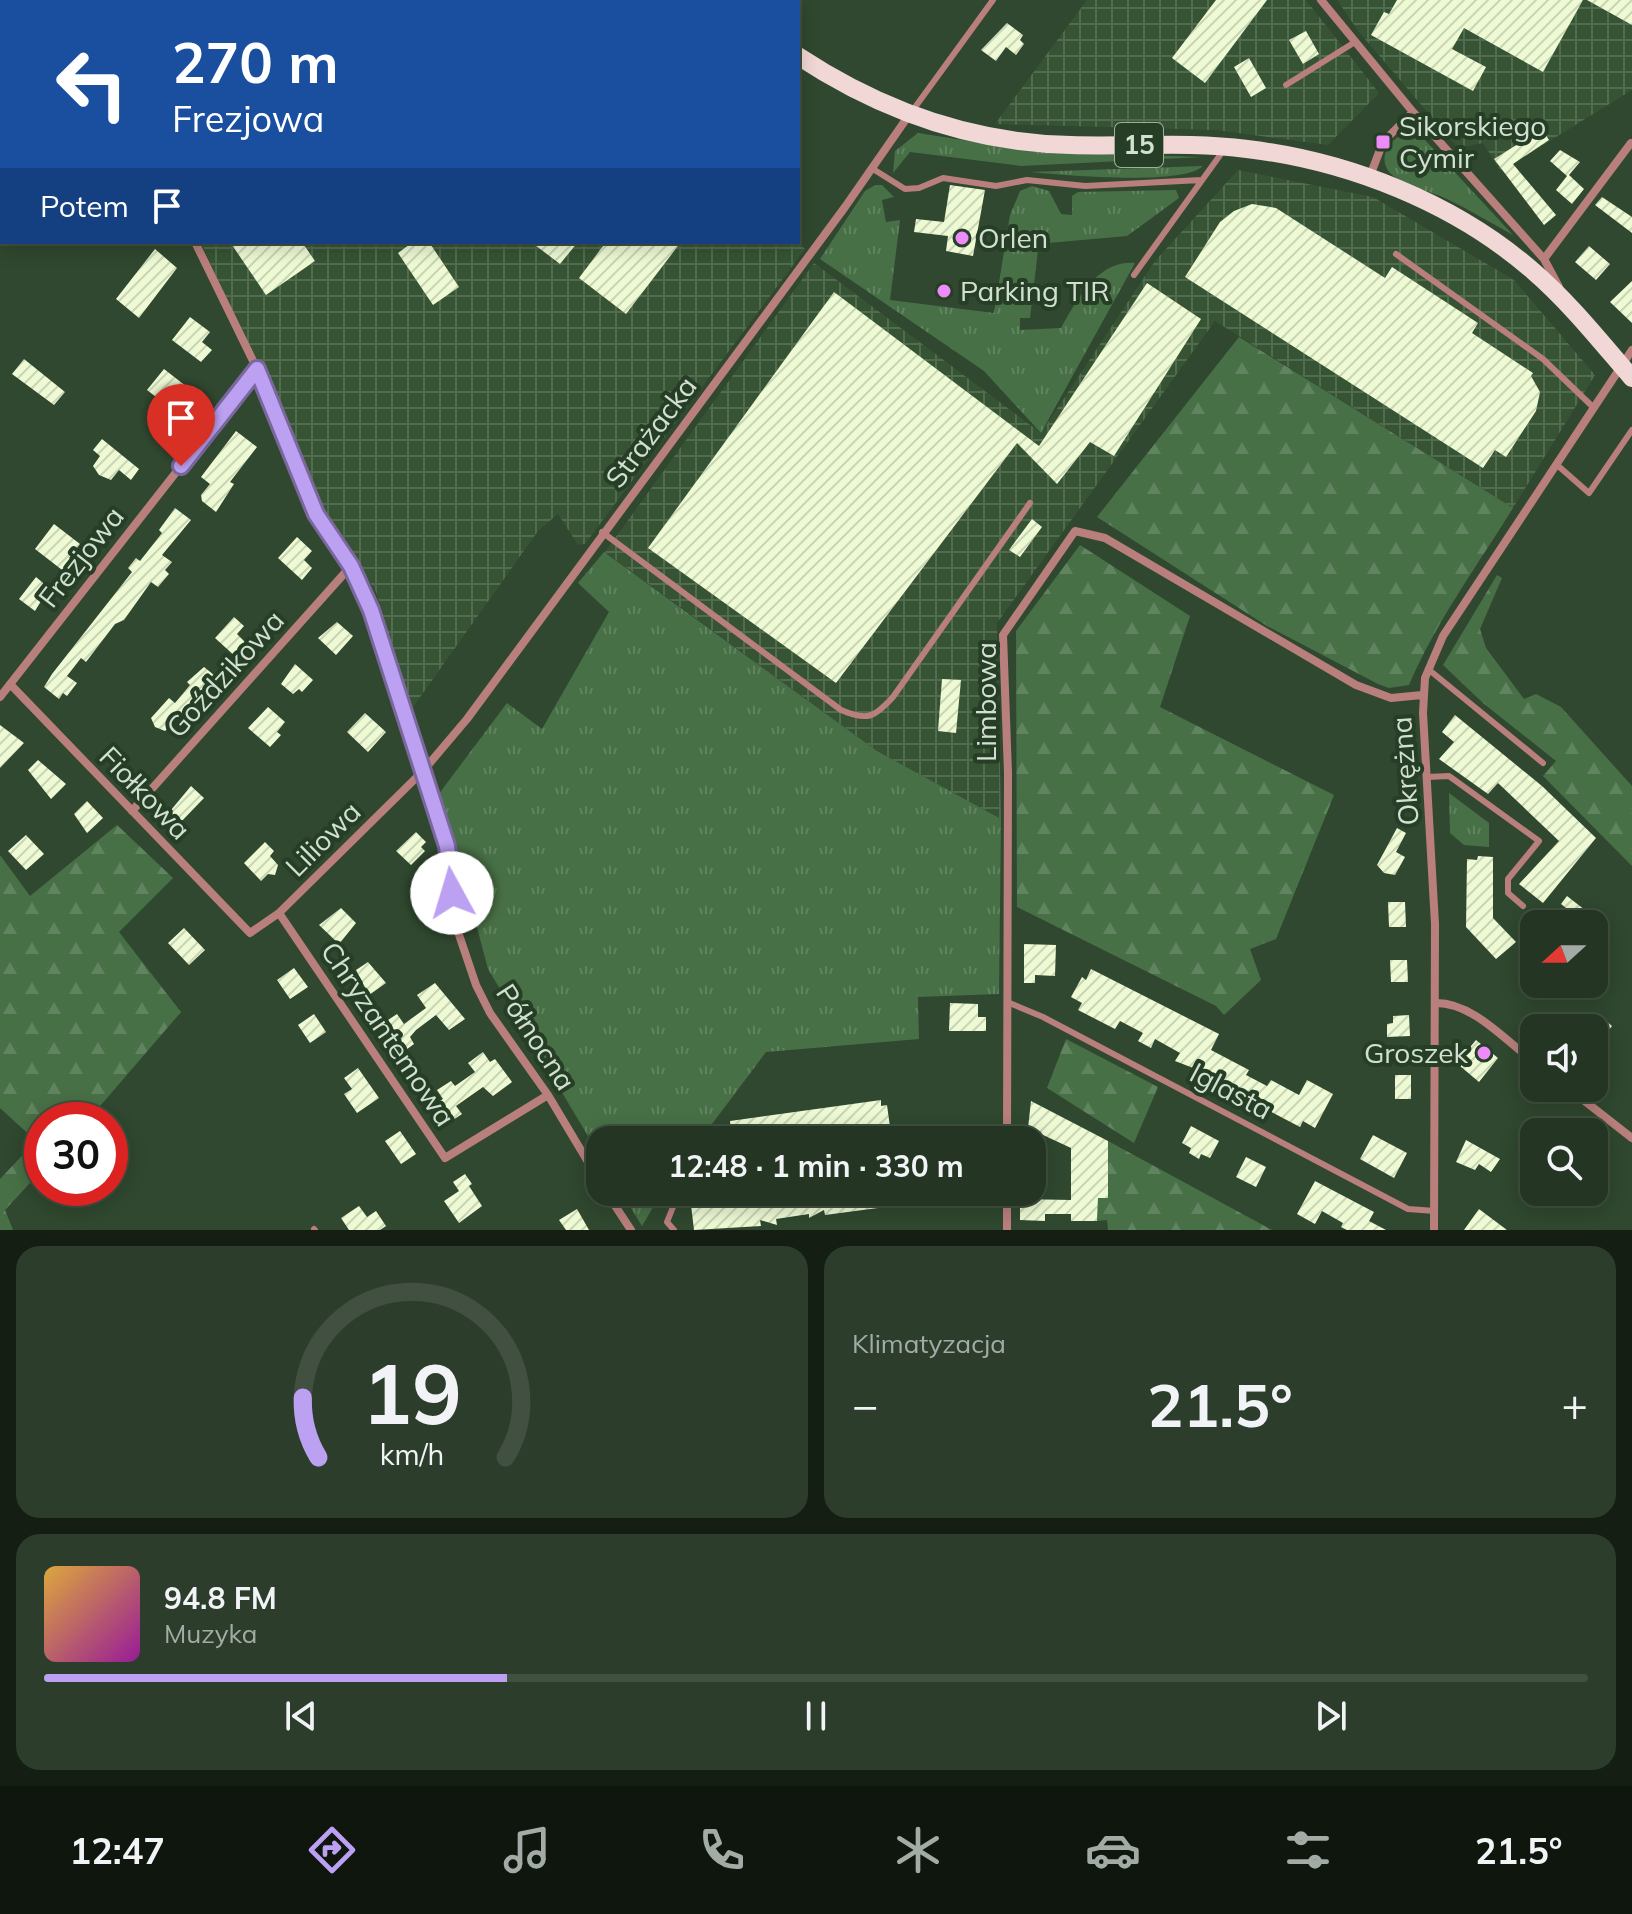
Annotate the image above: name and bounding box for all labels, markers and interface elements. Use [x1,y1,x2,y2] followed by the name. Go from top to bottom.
[172,27,339,97] text: 270 m
[40,32,144,136] icon: left
[172,96,324,141] text: Frezjowa
[1399,108,1546,175] place label: Sikorskiego Cymir
[1115,123,1163,167] road number: 15
[1374,133,1392,151] marker: Sikorskiego Cymir
[145,184,189,228] icon: arrive
[40,187,129,225] text: Potem
[978,220,1048,255] place label: Orlen
[953,229,971,247] marker: Orlen
[960,273,1110,308] place label: Parking TIR
[935,282,953,300] marker: Parking TIR
[597,369,704,494] street label: Strażacka
[147,384,215,466] pin
[159,396,203,440] icon: arrive
[30,499,131,614] street label: Frezjowa
[158,603,291,745] street label: Goździkowa
[968,642,1003,762] street label: Limbowa
[1383,715,1426,827] street label: Okrężna
[93,739,198,846] street label: Fiołkowa
[278,794,368,884] street label: Liliowa
[410,851,494,935] position arrow
[1520,910,1608,998] north arrow
[1520,910,1608,1206] map controls
[314,935,463,1133] street label: Chryzantemowa
[489,977,584,1096] street label: Północna
[1520,1014,1608,1102] button: sound
[1364,1035,1469,1070] place label: Groszek
[1475,1044,1493,1062] marker: Groszek
[1184,1054,1278,1127] street label: Iglasta
[24,1102,128,1206] speed limit sign: 30
[1520,1118,1608,1206] button: search
[668,1147,964,1185] text: 12:48 · 1 min · 330 m
[852,1327,1006,1360] text: Klimatyzacja
[362,1340,462,1445] text: 19
[1147,1367,1293,1442] text: 21.5°
[852,1377,878,1432] text: −
[1562,1377,1588,1432] text: +
[380,1436,444,1472] text: km/h
[164,1579,277,1617] text: 94.8 FM
[164,1617,257,1650] text: Muzyka
[279,1694,323,1738] icon: previous
[794,1694,838,1738] icon: pause
[1309,1694,1353,1738] icon: next
[304,1822,360,1878] icon: directions
[499,1822,555,1878] icon: music
[694,1822,750,1878] icon: phone
[890,1822,946,1878] icon: climate
[1085,1822,1141,1878] icon: car
[1280,1822,1336,1878] icon: filters
[70,1828,165,1873] text: 12:47
[1475,1828,1562,1873] text: 21.5°

